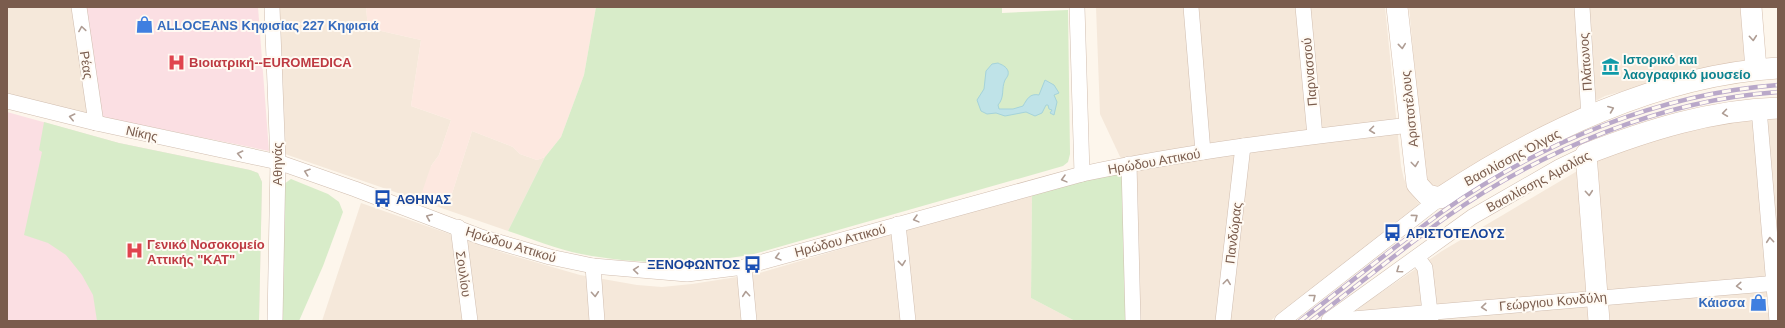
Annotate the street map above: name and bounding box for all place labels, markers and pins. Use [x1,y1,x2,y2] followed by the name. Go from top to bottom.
[134,15,154,35] shop icon: ALLOCEANS Κηφισίας 227 Κηφισιά
[157,18,379,33] place label: ALLOCEANS Κηφισίας 227 Κηφισιά
[166,52,186,72] hospital icon: Βιοιατρική--EUROMEDICA
[1623,52,1751,82] place label: Ιστορικό και λαογραφικό μουσείο
[189,55,352,70] place label: Βιοιατρική--EUROMEDICA
[1600,56,1620,76] museum icon: Ιστορικό και λαογραφικό μουσείο
[373,189,393,209] bus stop icon: ΑΘΗΝΑΣ
[396,192,451,207] place label: ΑΘΗΝΑΣ
[1383,223,1403,243] bus stop icon: ΑΡΙΣΤΟΤΕΛΟΥΣ
[1406,226,1505,241] place label: ΑΡΙΣΤΟΤΕΛΟΥΣ
[147,237,265,267] place label: Γενικό Νοσοκομείο Αττικής "ΚΑΤ"
[124,241,144,261] hospital icon: Γενικό Νοσοκομείο Αττικής "ΚΑΤ"
[743,254,763,274] bus stop icon: ΞΕΝΟΦΩΝΤΟΣ
[647,257,740,272] place label: ΞΕΝΟΦΩΝΤΟΣ
[1748,292,1768,312] shop icon: Κάισσα
[1699,295,1745,310] place label: Κάισσα

